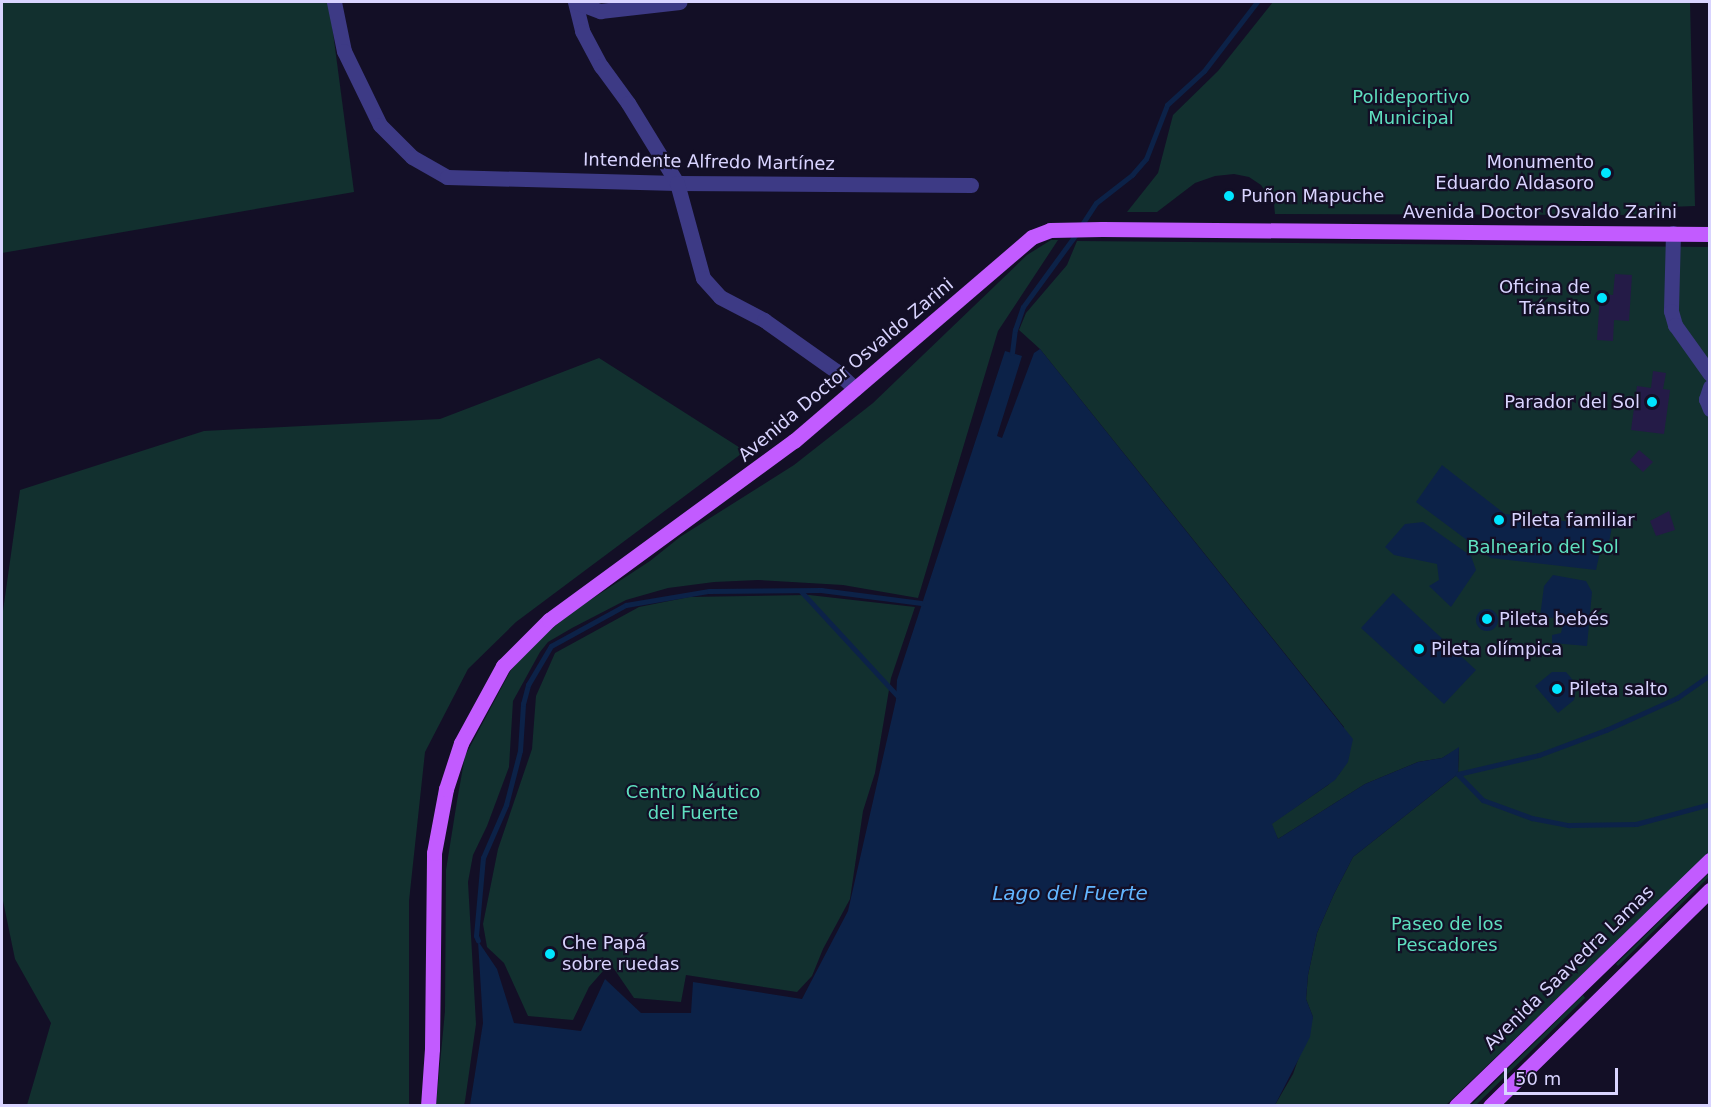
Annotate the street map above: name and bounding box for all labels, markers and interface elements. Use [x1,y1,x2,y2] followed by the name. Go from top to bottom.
[1352,87,1470,130] park label: Polideportivo Municipal
[583,149,835,175] street label: Intendente Alfredo Martínez
[1435,152,1594,195] place label: Monumento Eduardo Aldasoro
[1599,166,1613,180] marker: Monumento Eduardo Aldasoro
[1241,185,1384,207] place label: Puñon Mapuche
[1222,189,1236,203] marker: Puñon Mapuche
[1403,201,1677,223] street label: Avenida Doctor Osvaldo Zarini
[734,274,958,466] street label: Avenida Doctor Osvaldo Zarini
[1499,277,1590,320] place label: Oficina de Tránsito
[1595,291,1609,305] marker: Oficina de Tránsito
[1504,391,1640,413] place label: Parador del Sol
[1645,395,1659,409] marker: Parador del Sol
[1511,509,1635,531] place label: Pileta familiar
[1492,513,1506,527] marker: Pileta familiar
[1467,536,1619,558] park label: Balneario del Sol
[1499,608,1609,630] place label: Pileta bebés
[1480,612,1494,626] marker: Pileta bebés
[1431,638,1562,660] place label: Pileta olímpica
[1412,642,1426,656] marker: Pileta olímpica
[1569,678,1668,700] place label: Pileta salto
[1550,682,1564,696] marker: Pileta salto
[626,782,760,824] park label: Centro Náutico del Fuerte
[992,881,1148,905] water label: Lago del Fuerte
[1480,881,1658,1055] street label: Avenida Saavedra Lamas
[1391,914,1503,956] park label: Paseo de los Pescadores
[562,933,679,976] place label: Che Papá sobre ruedas
[543,947,557,961] marker: Che Papá sobre ruedas
[1507,1056,1621,1094] scale bar
[1515,1068,1561,1089] text: 50 m

